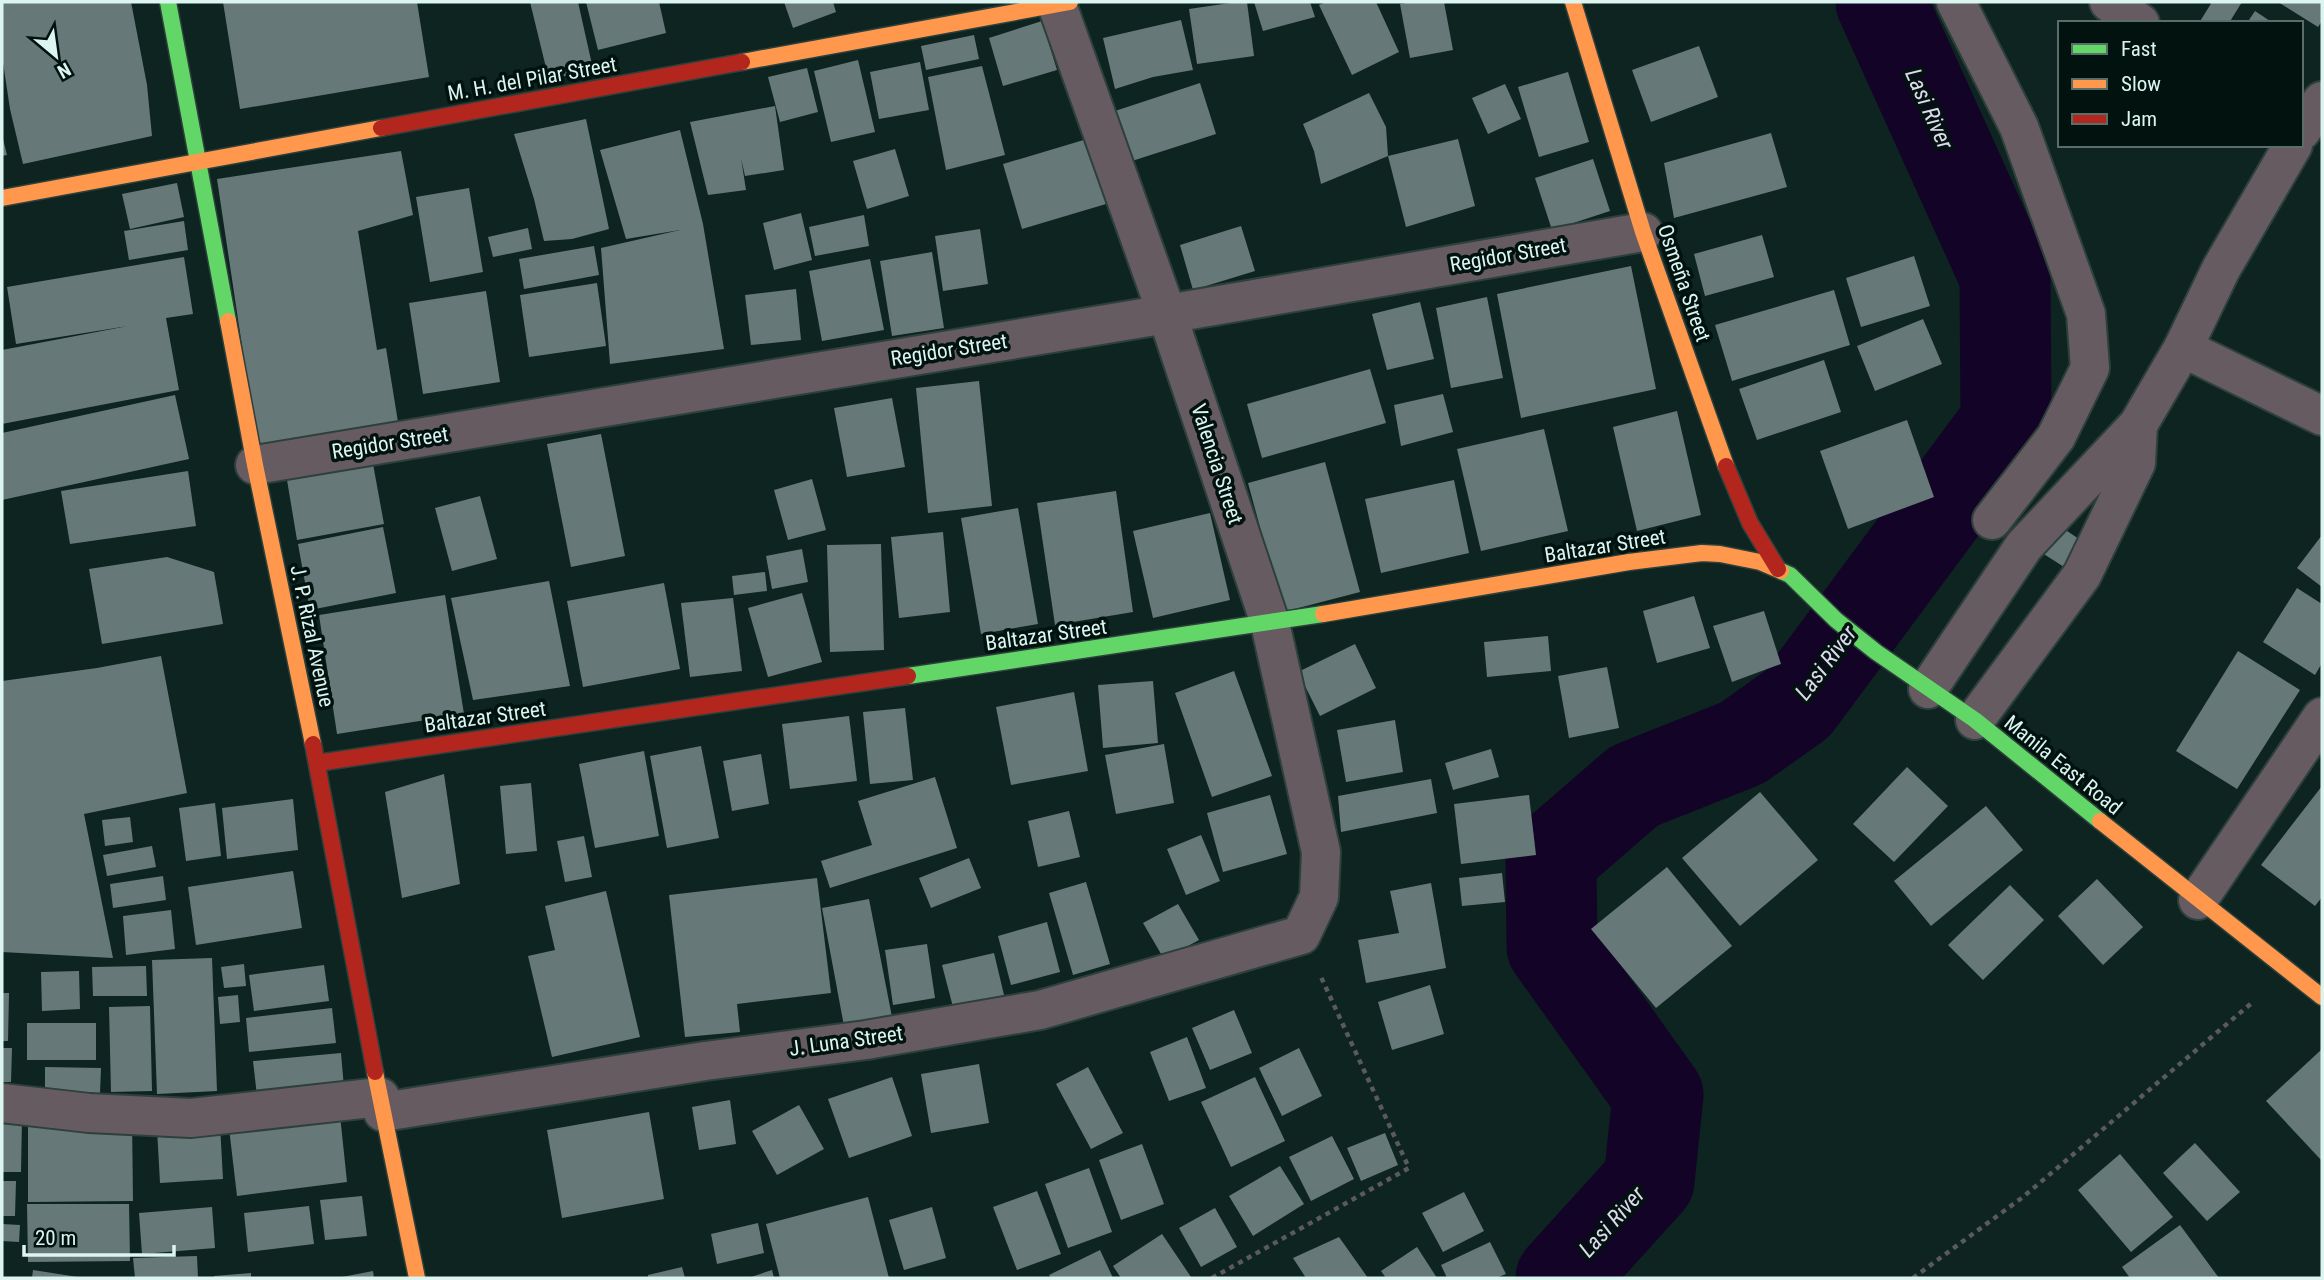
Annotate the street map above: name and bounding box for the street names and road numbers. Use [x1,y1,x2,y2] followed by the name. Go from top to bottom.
[446,52,618,106] street label: M. H. del Pilar Street
[1653,221,1715,345] street label: Osmeña Street
[1448,233,1568,277] street label: Regidor Street
[889,329,1009,371] street label: Regidor Street
[1186,401,1248,527] street label: Valencia Street
[330,422,450,464] street label: Regidor Street
[1543,525,1667,567] street label: Baltazar Street
[285,563,339,709] street label: J. P. Rizal Avenue
[984,615,1108,655] street label: Baltazar Street
[423,697,547,737] street label: Baltazar Street
[2000,710,2126,820] street label: Manila East Road
[788,1021,904,1061] street label: J. Luna Street

